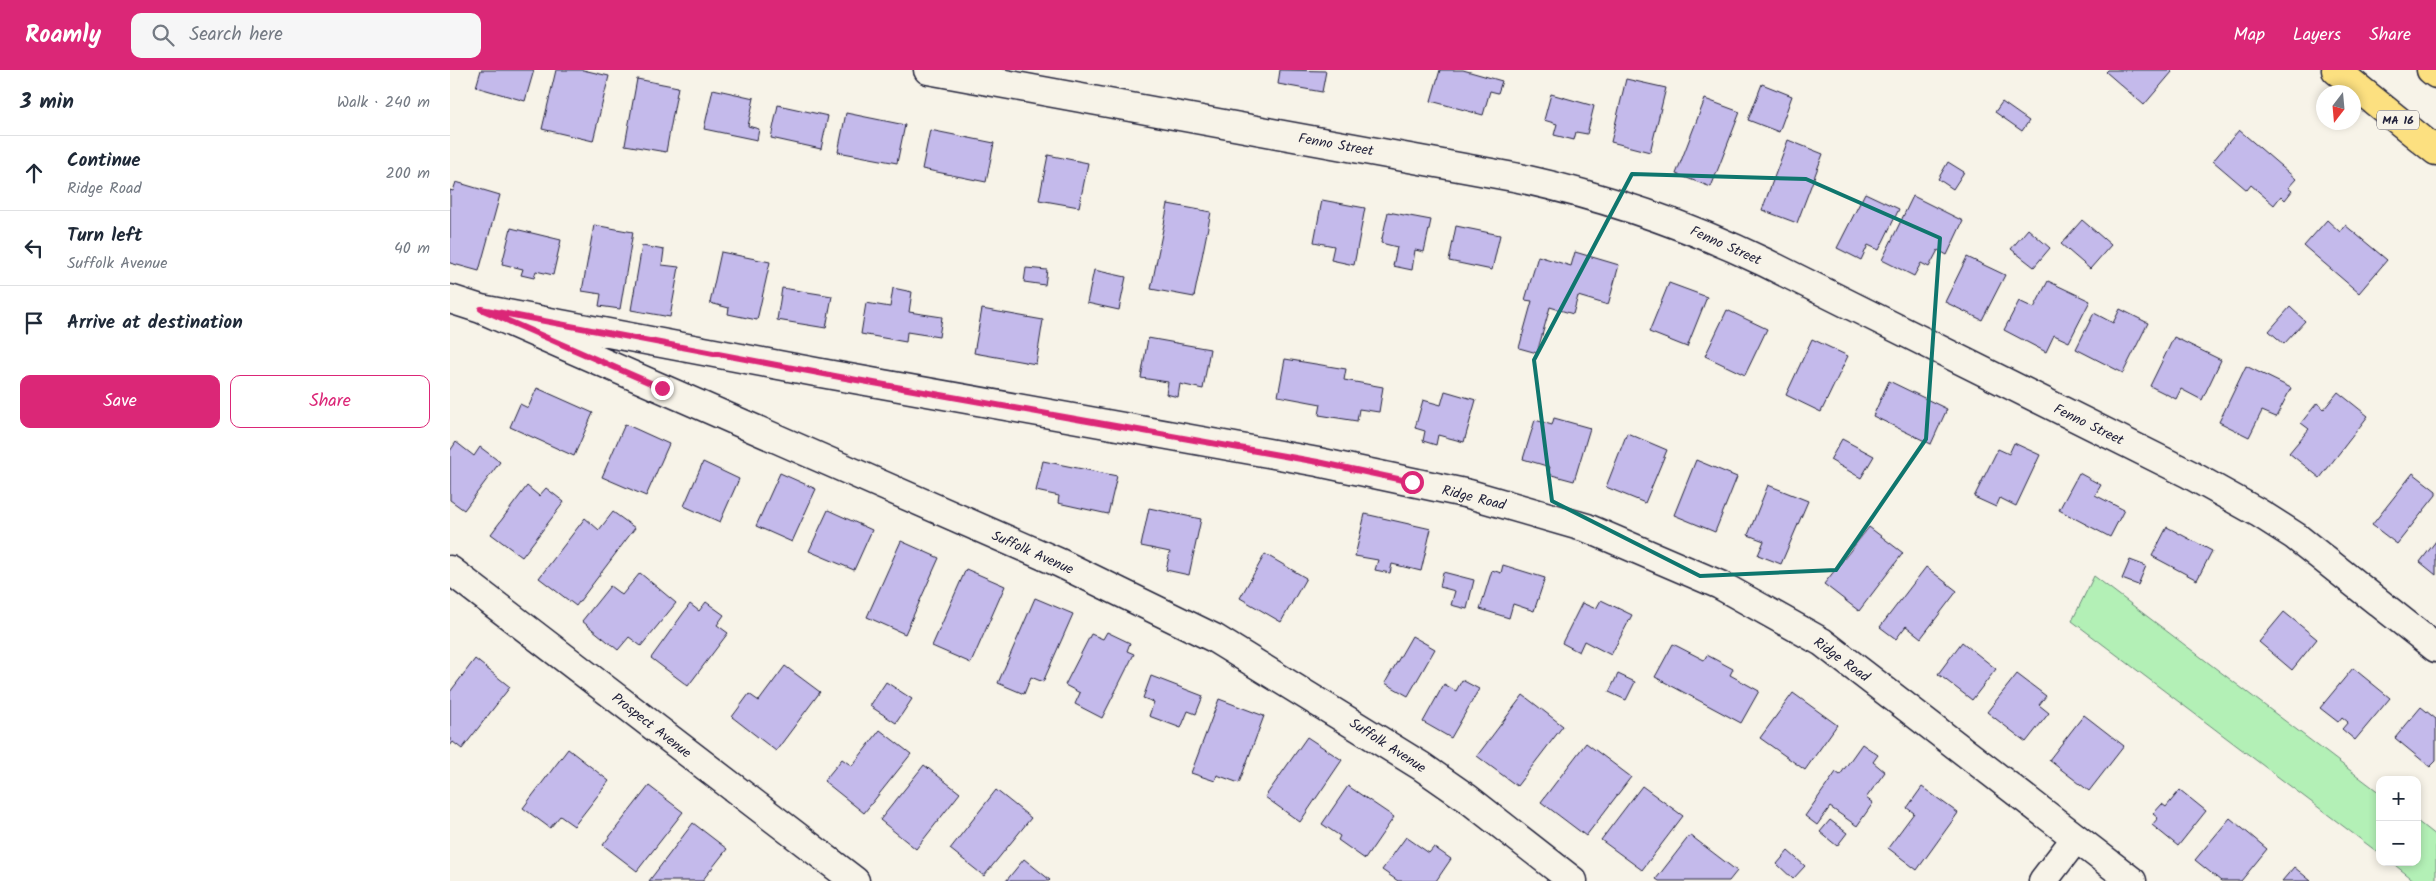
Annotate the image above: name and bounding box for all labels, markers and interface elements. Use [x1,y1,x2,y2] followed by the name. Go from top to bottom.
[131,13,481,58] search box
[25,16,101,55] text: Roamly
[189,20,283,50] text: Search here
[149,21,177,49] icon: search
[2234,21,2265,50] text: Map
[2293,21,2341,50] text: Layers
[2369,21,2411,50] text: Share
[2316,85,2361,130] north arrow
[20,86,74,119] text: 3 min
[337,90,430,115] text: Walk · 240 m
[2377,110,2419,130] road number: MA 16
[1296,128,1376,163] street label: Fenno Street
[67,146,140,176] text: Continue
[20,159,48,187] icon: ahead
[386,161,430,186] text: 200 m
[67,176,141,201] text: Ridge Road
[1686,220,1765,272] street label: Fenno Street
[67,221,142,251] text: Turn left
[20,234,48,262] icon: left
[394,236,430,261] text: 40 m
[67,251,167,276] text: Suffolk Avenue
[67,308,243,338] text: Arrive at destination
[20,309,48,337] icon: arrive
[20,375,220,428] button: Save
[230,375,430,428] button: Share
[651,377,674,400] route end
[2050,398,2128,452] street label: Fenno Street
[1401,471,1424,494] route start
[1439,479,1509,517] street label: Ridge Road
[988,525,1078,581] street label: Suffolk Avenue
[1809,632,1875,688] street label: Ridge Road
[607,688,697,764] street label: Prospect Avenue
[1345,713,1431,779] street label: Suffolk Avenue
[2376,776,2421,866] map controls
[2376,776,2421,821] button: +
[2376,821,2421,866] button: −

